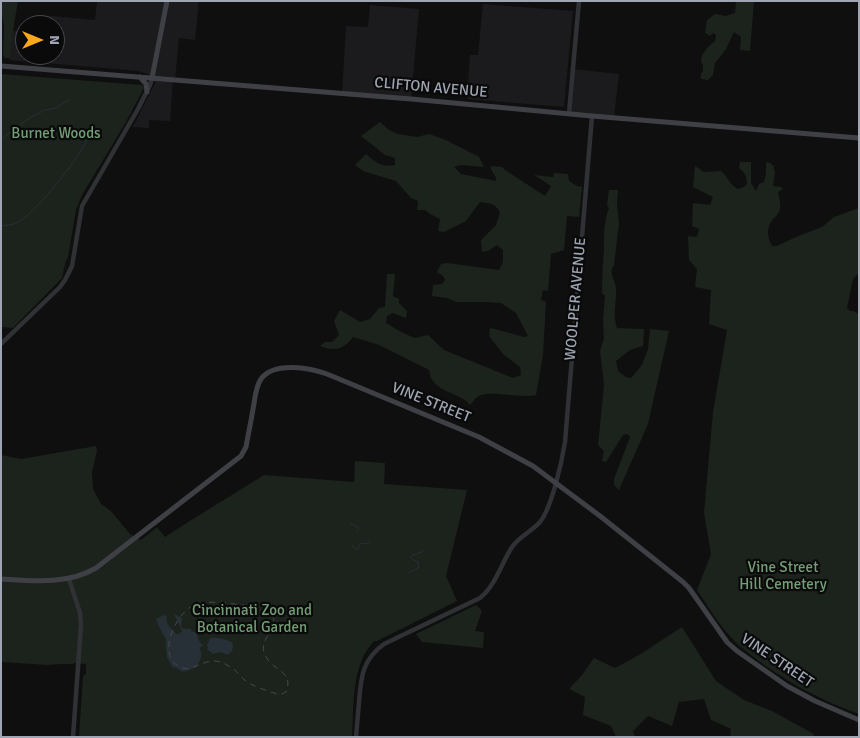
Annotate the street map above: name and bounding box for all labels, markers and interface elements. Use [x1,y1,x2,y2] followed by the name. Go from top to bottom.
[15,15,65,65] north arrow
[46,35,63,45] text: N
[374,74,488,102] street label: CLIFTON AVENUE
[11,125,101,143] park label: Burnet Woods
[562,237,590,361] street label: WOOLPER AVENUE
[389,379,473,427] street label: VINE STREET
[739,559,827,594] park label: Vine Street Hill Cemetery
[192,602,312,637] park label: Cincinnati Zoo and Botanical Garden
[737,630,817,692] street label: VINE STREET

